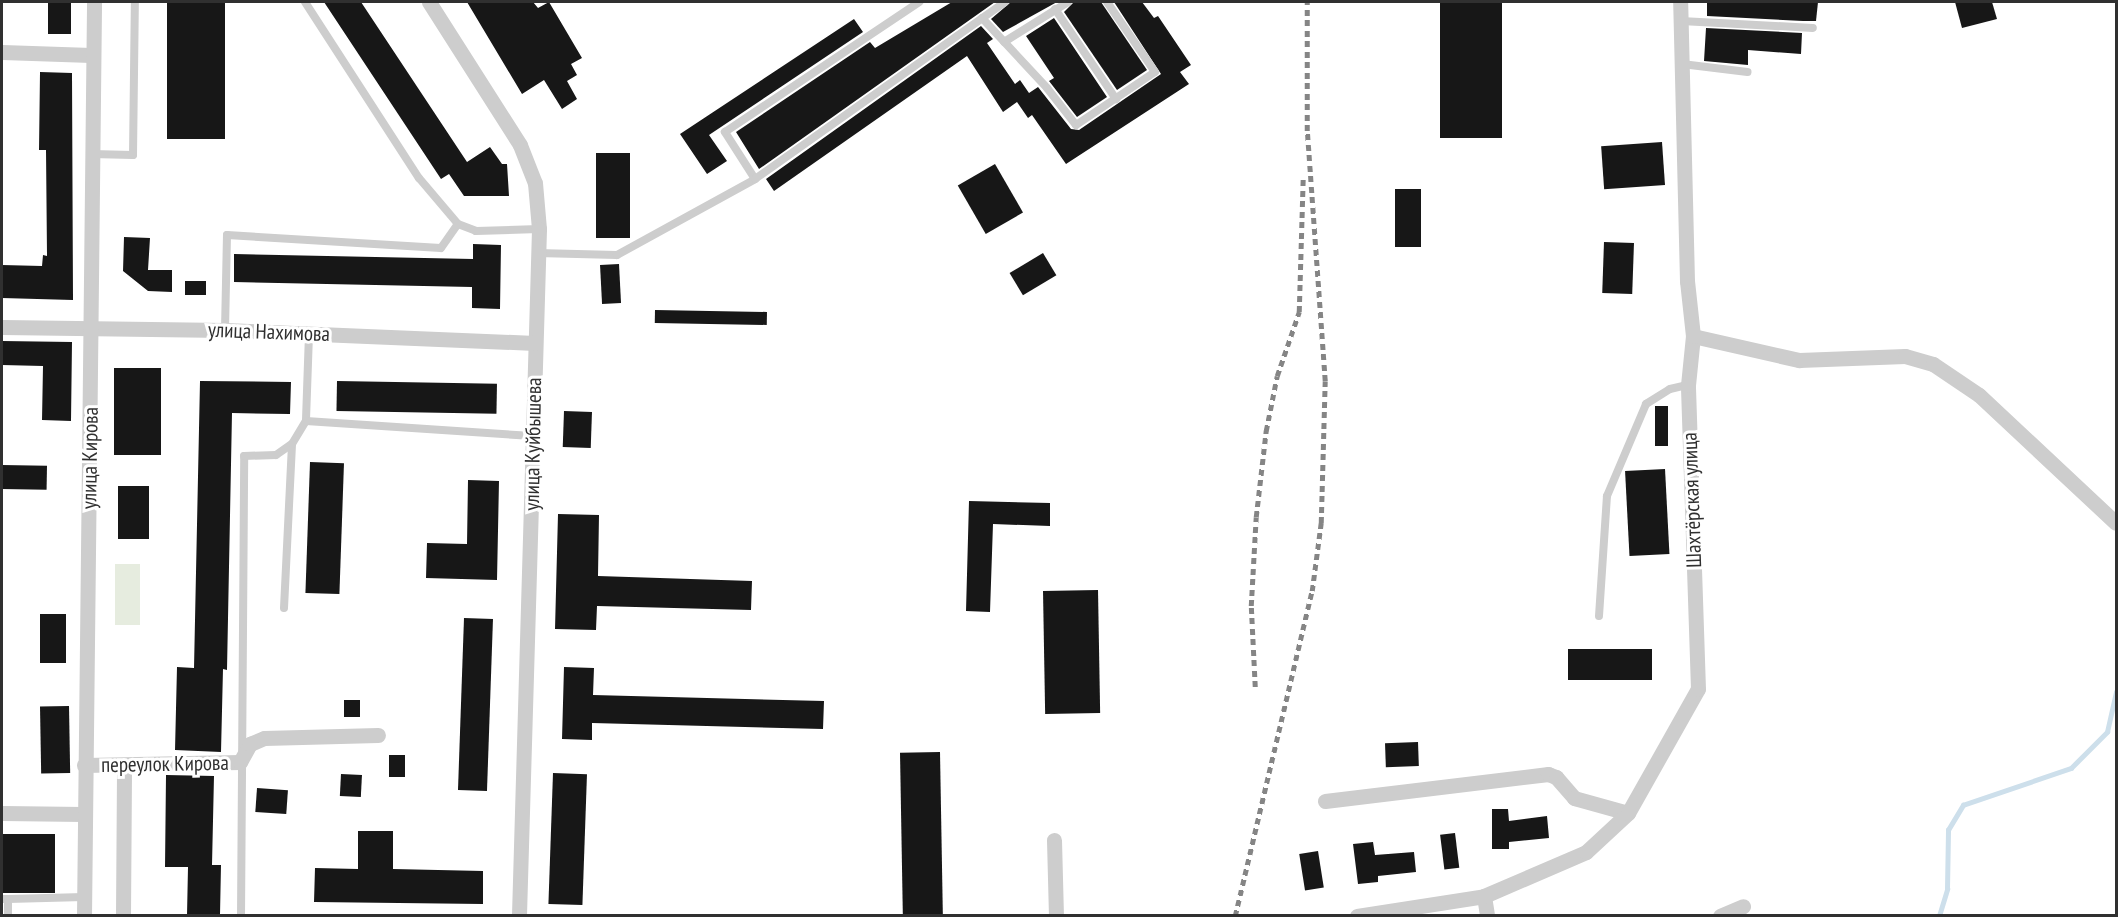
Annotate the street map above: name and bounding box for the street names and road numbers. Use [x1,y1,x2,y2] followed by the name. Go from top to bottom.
[208,317,330,347] street label: улица Нахимова
[519,377,547,511] street label: улица Куйбышева
[77,407,103,509] street label: улица Кирова
[1677,432,1707,568] street label: Шахтёрская улица
[101,750,229,778] street label: переулок Кирова

